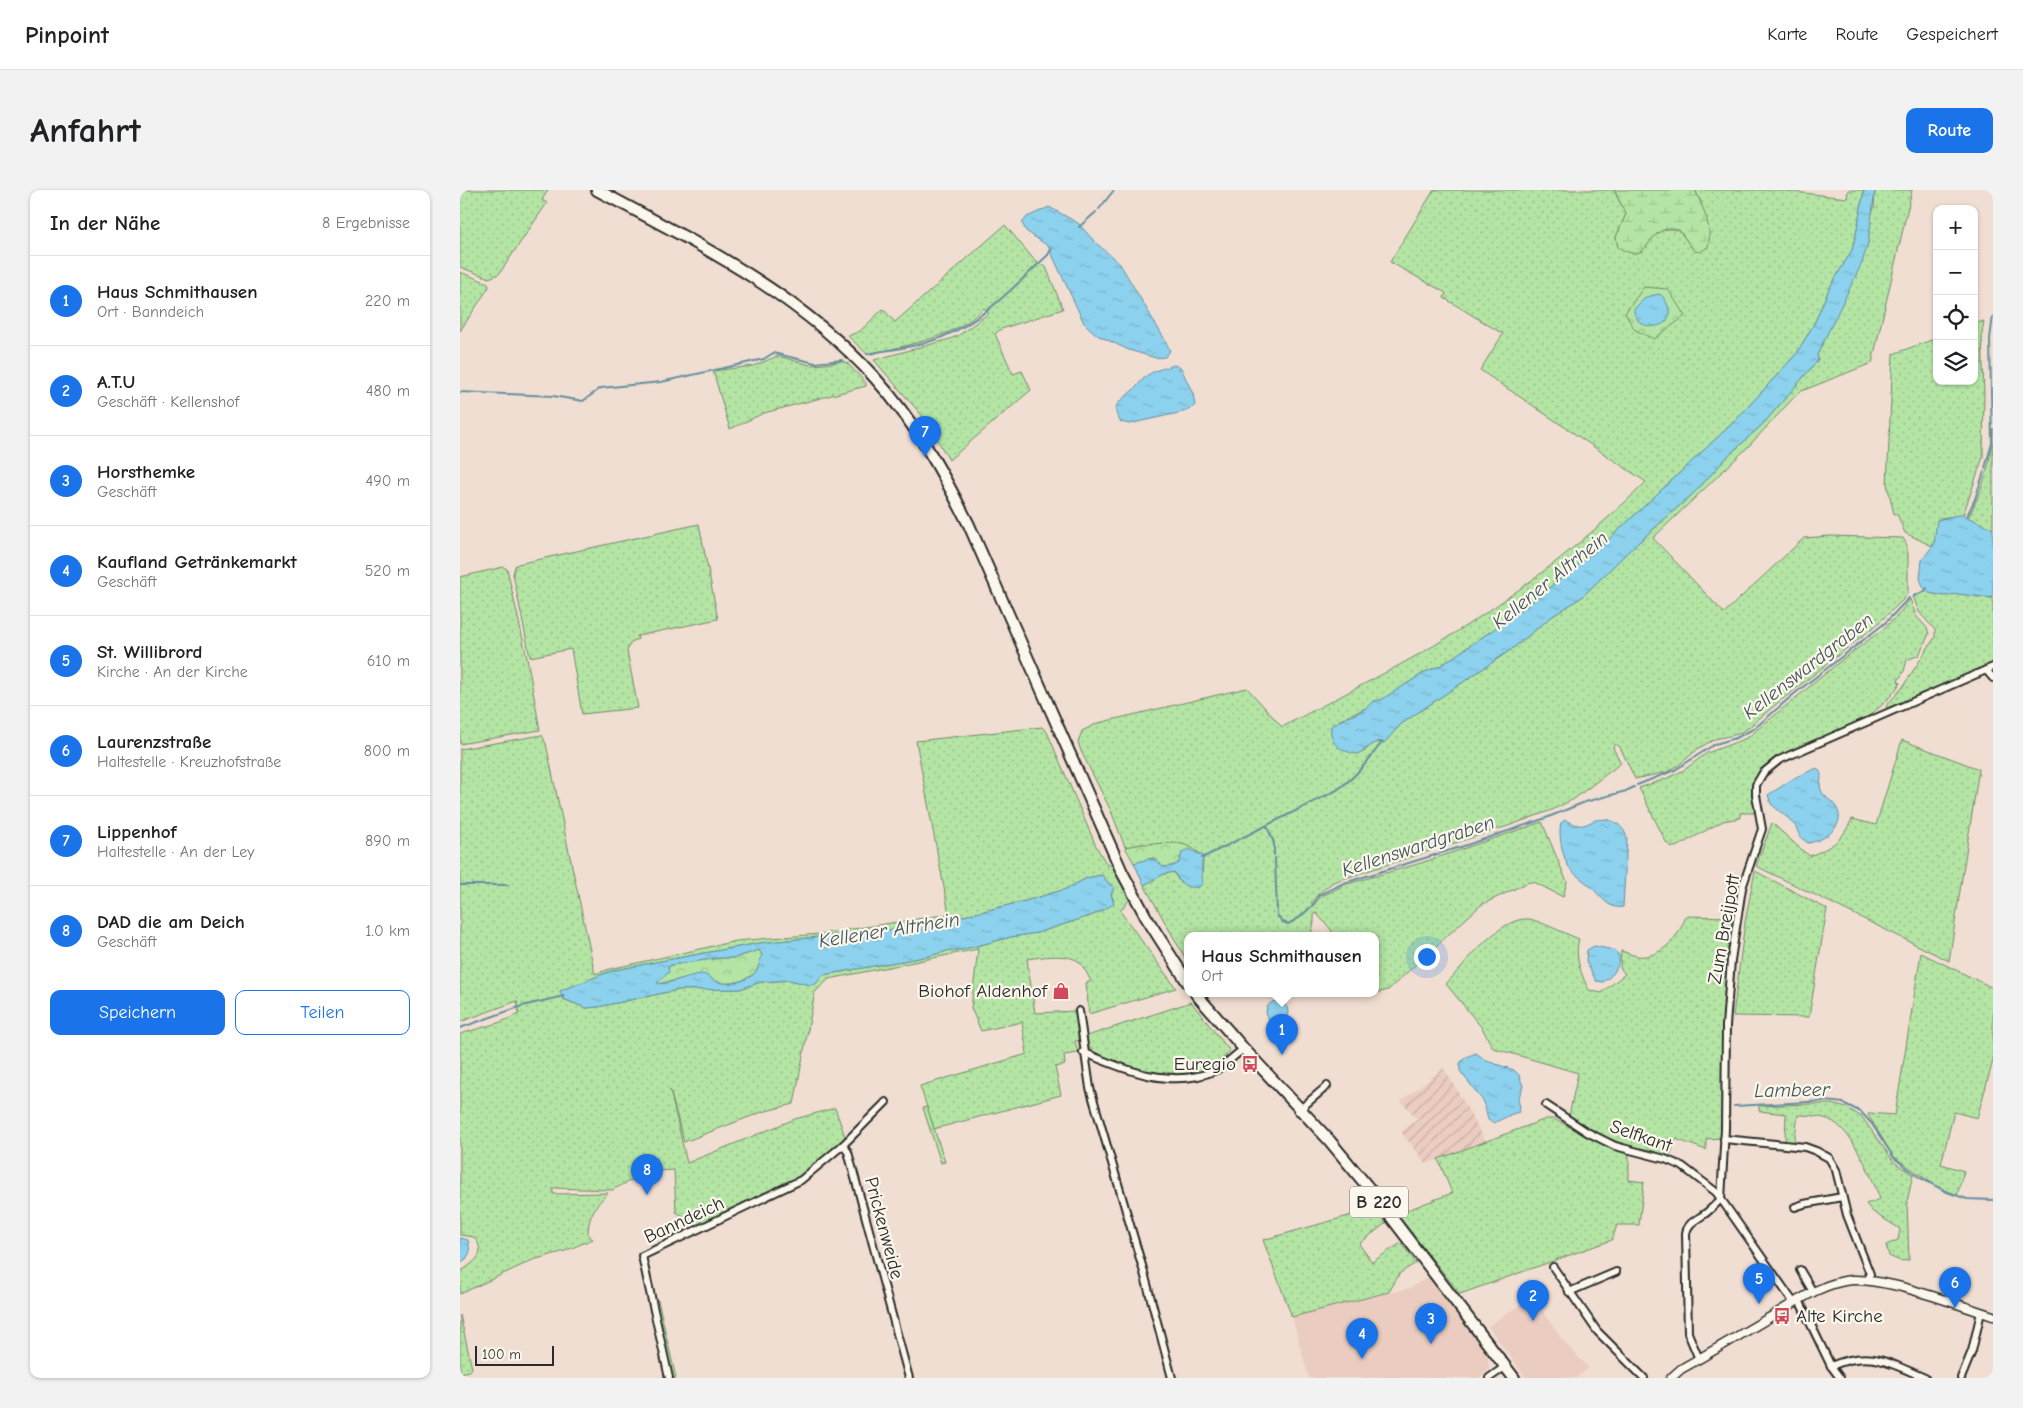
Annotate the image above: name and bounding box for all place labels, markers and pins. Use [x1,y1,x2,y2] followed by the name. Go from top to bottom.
[909,416,941,457] pin: 7
[918,980,1049,1002] place label: Biohof Aldenhof
[1051,981,1071,1001] shop icon: Biohof Aldenhof
[1266,1014,1298,1055] pin: 1
[1174,1053,1236,1075] place label: Euregio
[1240,1054,1260,1074] bus stop icon: Euregio
[631,1154,663,1195] pin: 8
[1743,1263,1775,1304] pin: 5
[1939,1267,1971,1308] pin: 6
[1517,1280,1549,1321] pin: 2
[1415,1303,1447,1344] pin: 3
[1796,1305,1883,1327] place label: Alte Kirche
[1772,1306,1792,1326] bus stop icon: Alte Kirche
[1346,1318,1378,1359] pin: 4

